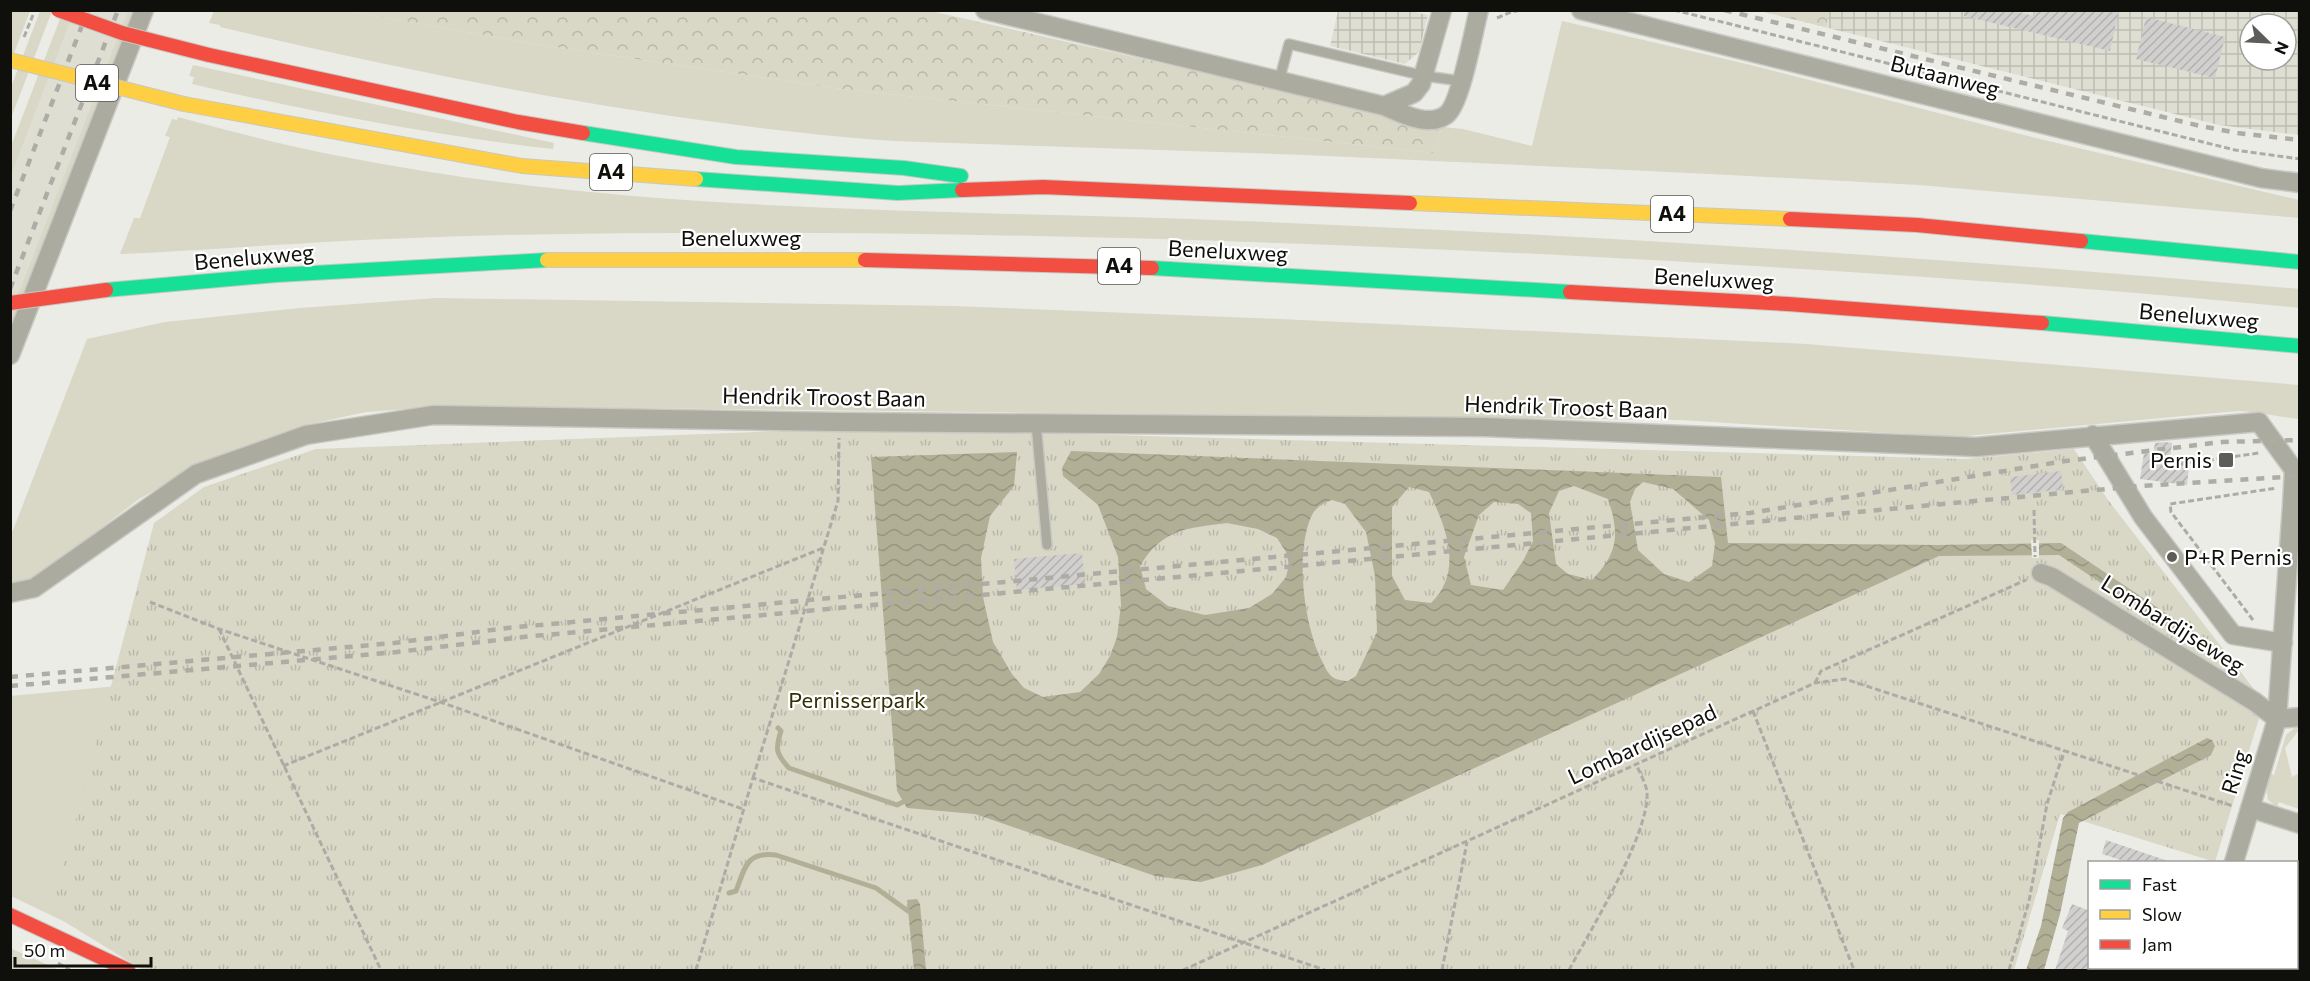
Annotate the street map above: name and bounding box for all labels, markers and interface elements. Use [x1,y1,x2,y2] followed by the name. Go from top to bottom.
[2238,12,2298,72] north arrow
[2271,39,2293,58] text: N
[1888,49,2003,102] street label: Butaanweg
[76,65,118,101] road number: A4
[590,154,632,190] road number: A4
[1651,196,1693,232] road number: A4
[681,224,801,251] street label: Beneluxweg
[1167,234,1289,267] street label: Beneluxweg
[193,238,315,275] street label: Beneluxweg
[1098,248,1140,284] road number: A4
[1653,262,1775,295] street label: Beneluxweg
[2138,297,2260,334] street label: Beneluxweg
[722,381,926,412] street label: Hendrik Troost Baan
[1464,389,1668,424] street label: Hendrik Troost Baan
[2150,446,2212,473] place label: Pernis
[2217,451,2235,469] marker: Pernis
[2184,543,2292,570] place label: P+R Pernis
[2165,550,2179,564] marker: P+R Pernis
[2097,569,2250,678] street label: Lombardijseweg
[788,686,926,713] park label: Pernisserpark
[1563,697,1720,790] street label: Lombardijsepad
[2215,746,2254,797] street label: Ring
[2088,861,2298,969] legend
[2142,873,2177,895] text: Fast
[2142,903,2182,925] text: Slow
[15,930,152,968] scale bar
[2142,933,2172,955] text: Jam
[24,939,65,961] text: 50 m

